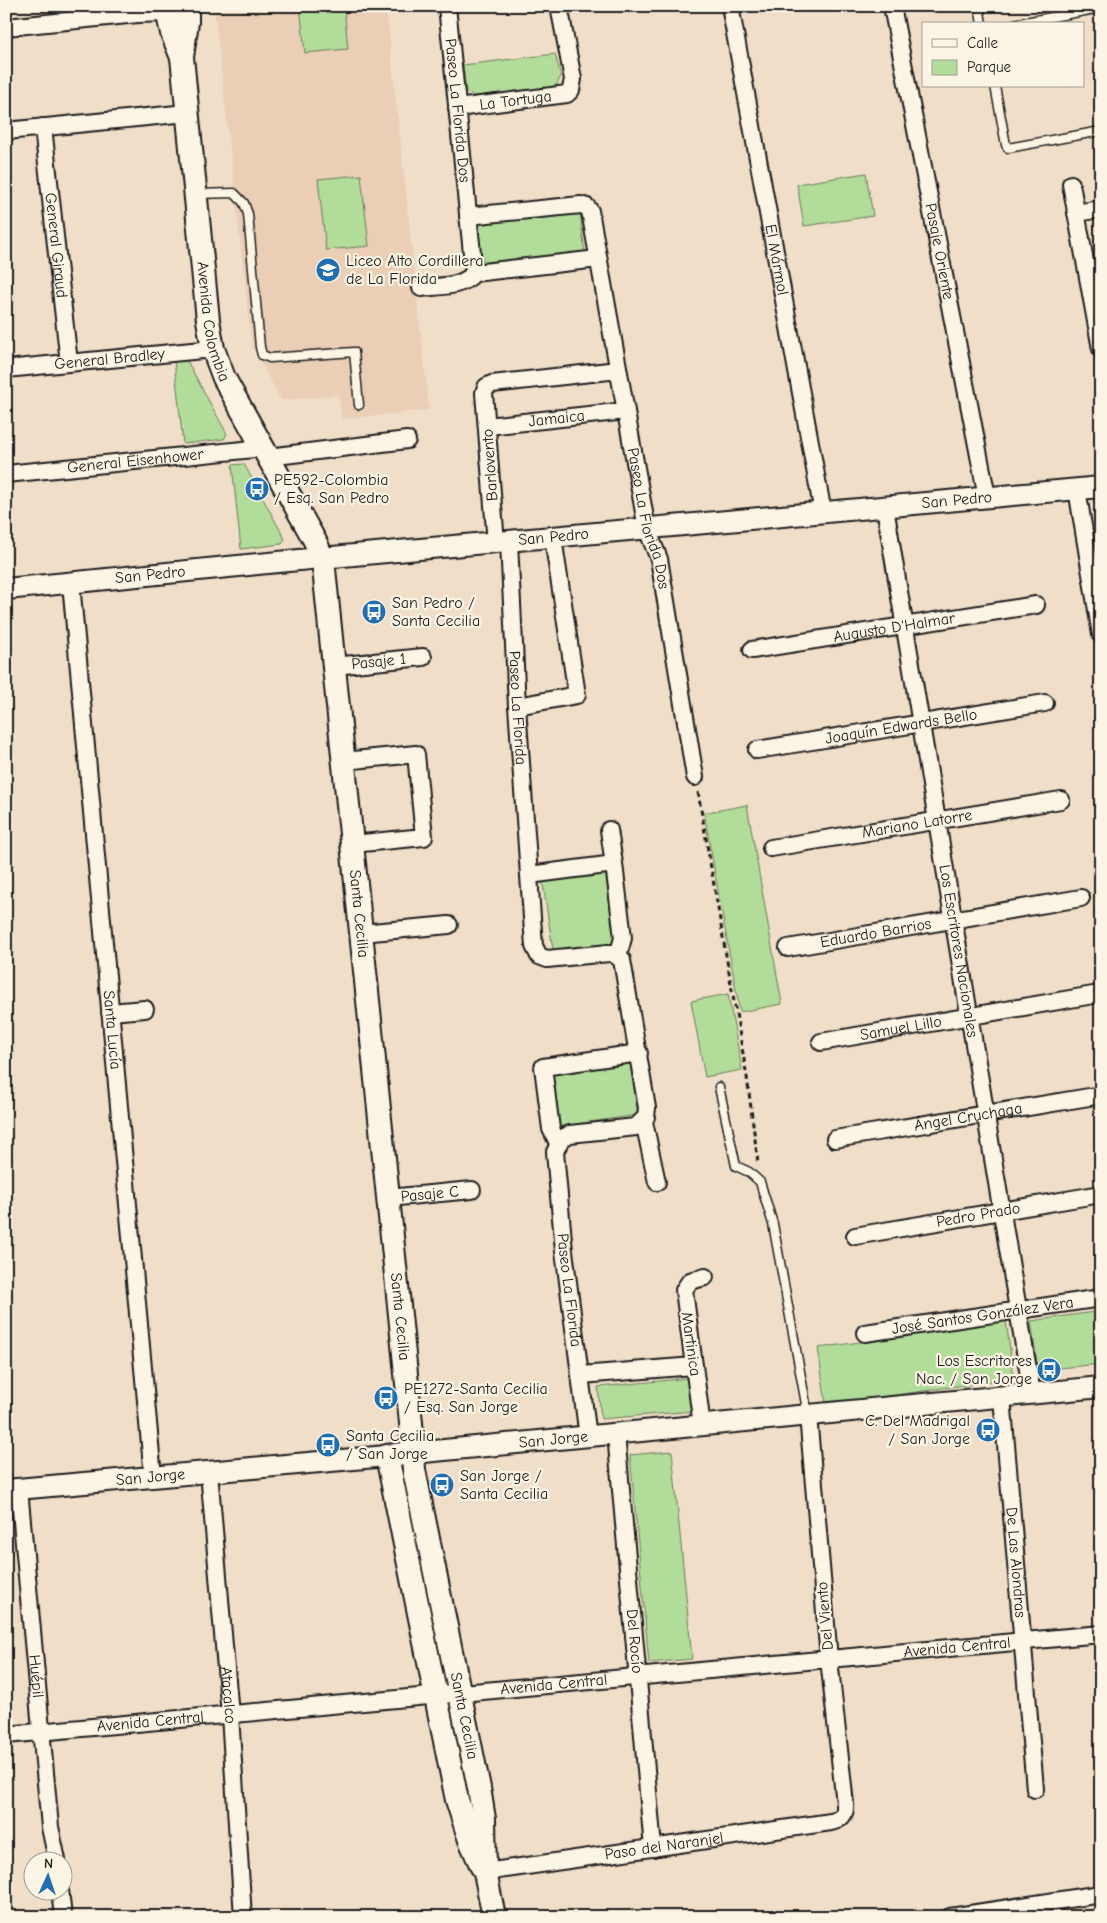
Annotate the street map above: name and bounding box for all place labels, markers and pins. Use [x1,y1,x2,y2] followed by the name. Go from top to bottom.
[346,252,484,288] place label: Liceo Alto Cordillera de La Florida
[315,257,341,283] school or university icon: Liceo Alto Cordillera de La Florida
[274,471,389,507] place label: PE592-Colombia / Esq. San Pedro
[244,476,270,502] bus stop icon: PE592-Colombia / Esq. San Pedro
[392,594,480,630] place label: San Pedro / Santa Cecilia
[361,599,387,625] bus stop icon: San Pedro / Santa Cecilia
[916,1352,1032,1388] place label: Los Escritores Nac. / San Jorge
[1036,1357,1062,1383] bus stop icon: Los Escritores Nac. / San Jorge
[404,1380,548,1416] place label: PE1272-Santa Cecilia / Esq. San Jorge
[373,1385,399,1411] bus stop icon: PE1272-Santa Cecilia / Esq. San Jorge
[865,1412,970,1448] place label: C. Del Madrigal / San Jorge
[975,1417,1001,1443] bus stop icon: C. Del Madrigal / San Jorge
[346,1427,434,1463] place label: Santa Cecilia / San Jorge
[315,1432,341,1458] bus stop icon: Santa Cecilia / San Jorge
[460,1467,548,1503] place label: San Jorge / Santa Cecilia
[429,1472,455,1498] bus stop icon: San Jorge / Santa Cecilia

